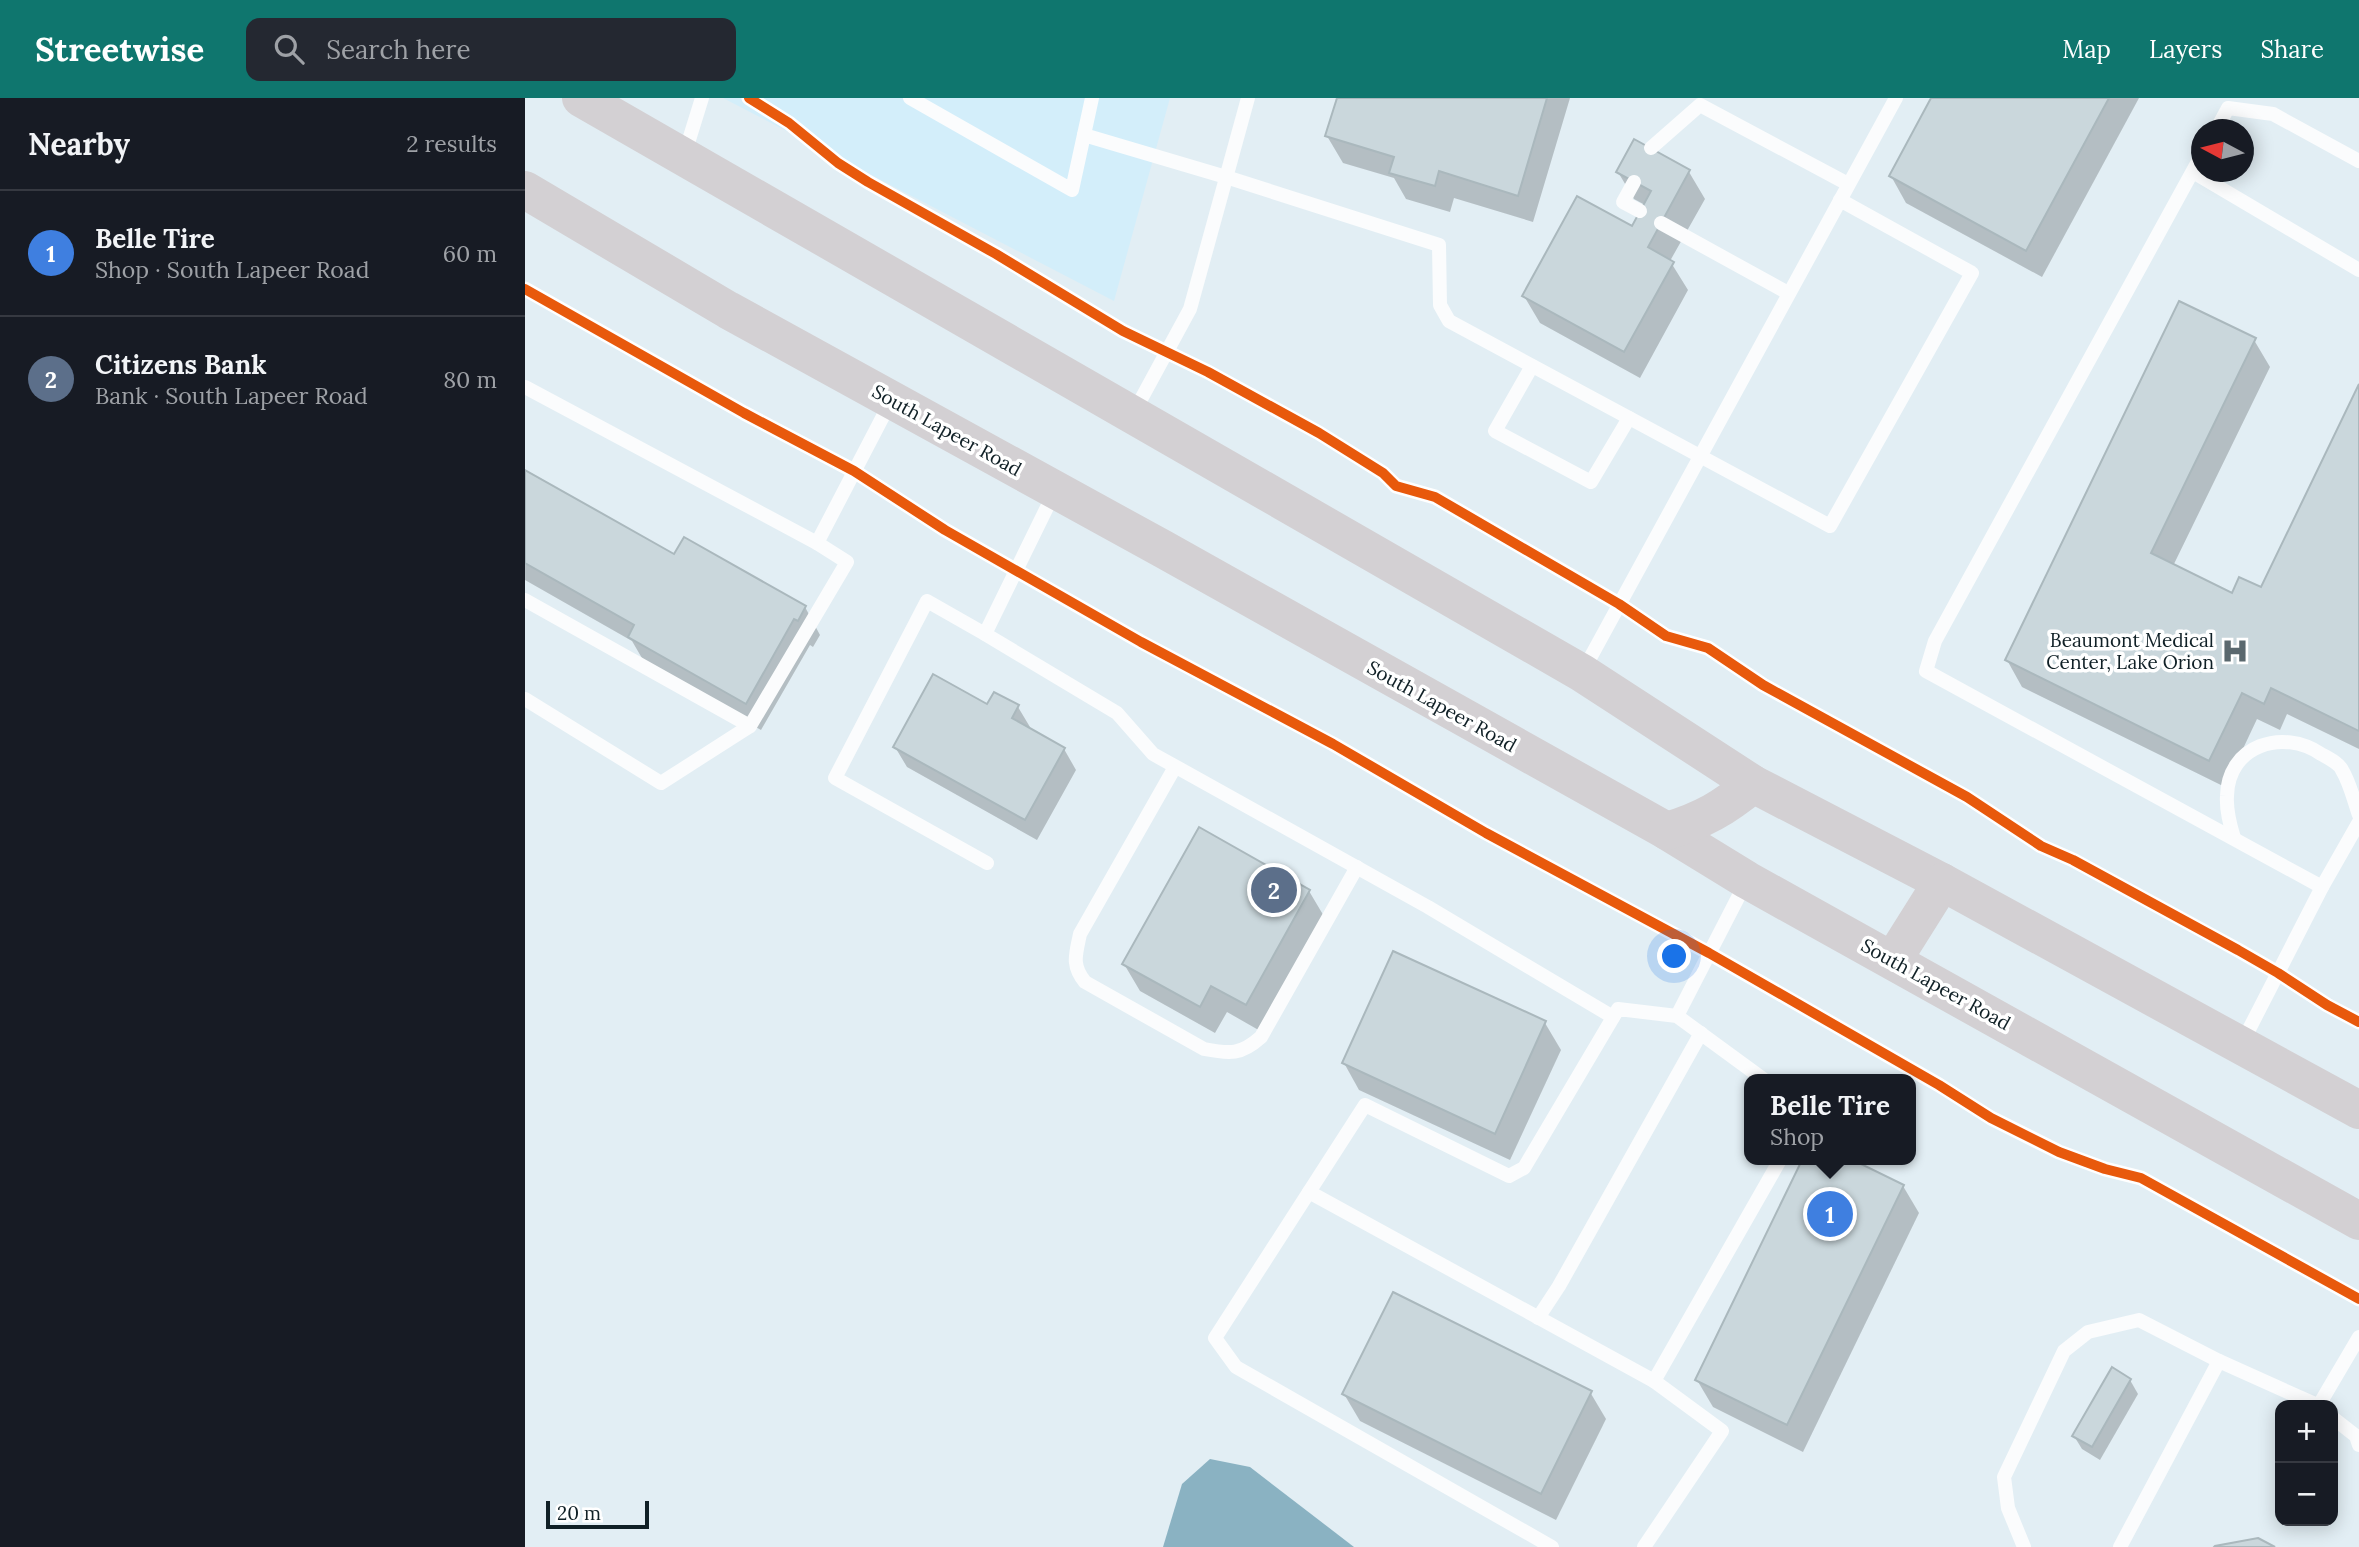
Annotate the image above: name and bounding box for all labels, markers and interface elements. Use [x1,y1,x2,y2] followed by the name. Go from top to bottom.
[246,18,736,81] search box
[35,28,204,70] text: Streetwise
[270,30,308,68] icon: search
[326,33,471,66] text: Search here
[2062,34,2111,65] text: Map
[2149,34,2222,65] text: Layers
[2260,34,2324,65] text: Share
[2191,119,2254,182] north arrow
[28,125,130,163] text: Nearby
[406,129,497,158] text: 2 results
[95,222,215,255] text: Belle Tire
[46,239,56,268] text: 1
[443,239,497,268] text: 60 m
[95,255,369,284] text: Shop · South Lapeer Road
[95,348,267,381] text: Citizens Bank
[45,365,57,394] text: 2
[443,365,497,394] text: 80 m
[868,379,1026,481] street label: South Lapeer Road
[95,381,368,410] text: Bank · South Lapeer Road
[2046,628,2214,674] place label: Beaumont Medical Center, Lake Orion
[2220,636,2250,666] hospital icon: Beaumont Medical Center, Lake Orion
[1363,655,1521,757] street label: South Lapeer Road
[1251,864,1297,916] pin: 2
[1857,933,2015,1035] street label: South Lapeer Road
[1657,939,1691,973] your location
[1744,1074,1916,1165] popup
[1770,1089,1890,1122] text: Belle Tire
[1770,1122,1824,1151] text: Shop
[1807,1188,1853,1240] pin: 1
[2275,1400,2338,1526] map controls
[2275,1400,2338,1463] button: +
[2275,1463,2338,1526] button: −
[546,1498,649,1530] scale bar
[557,1501,601,1525] text: 20 m

